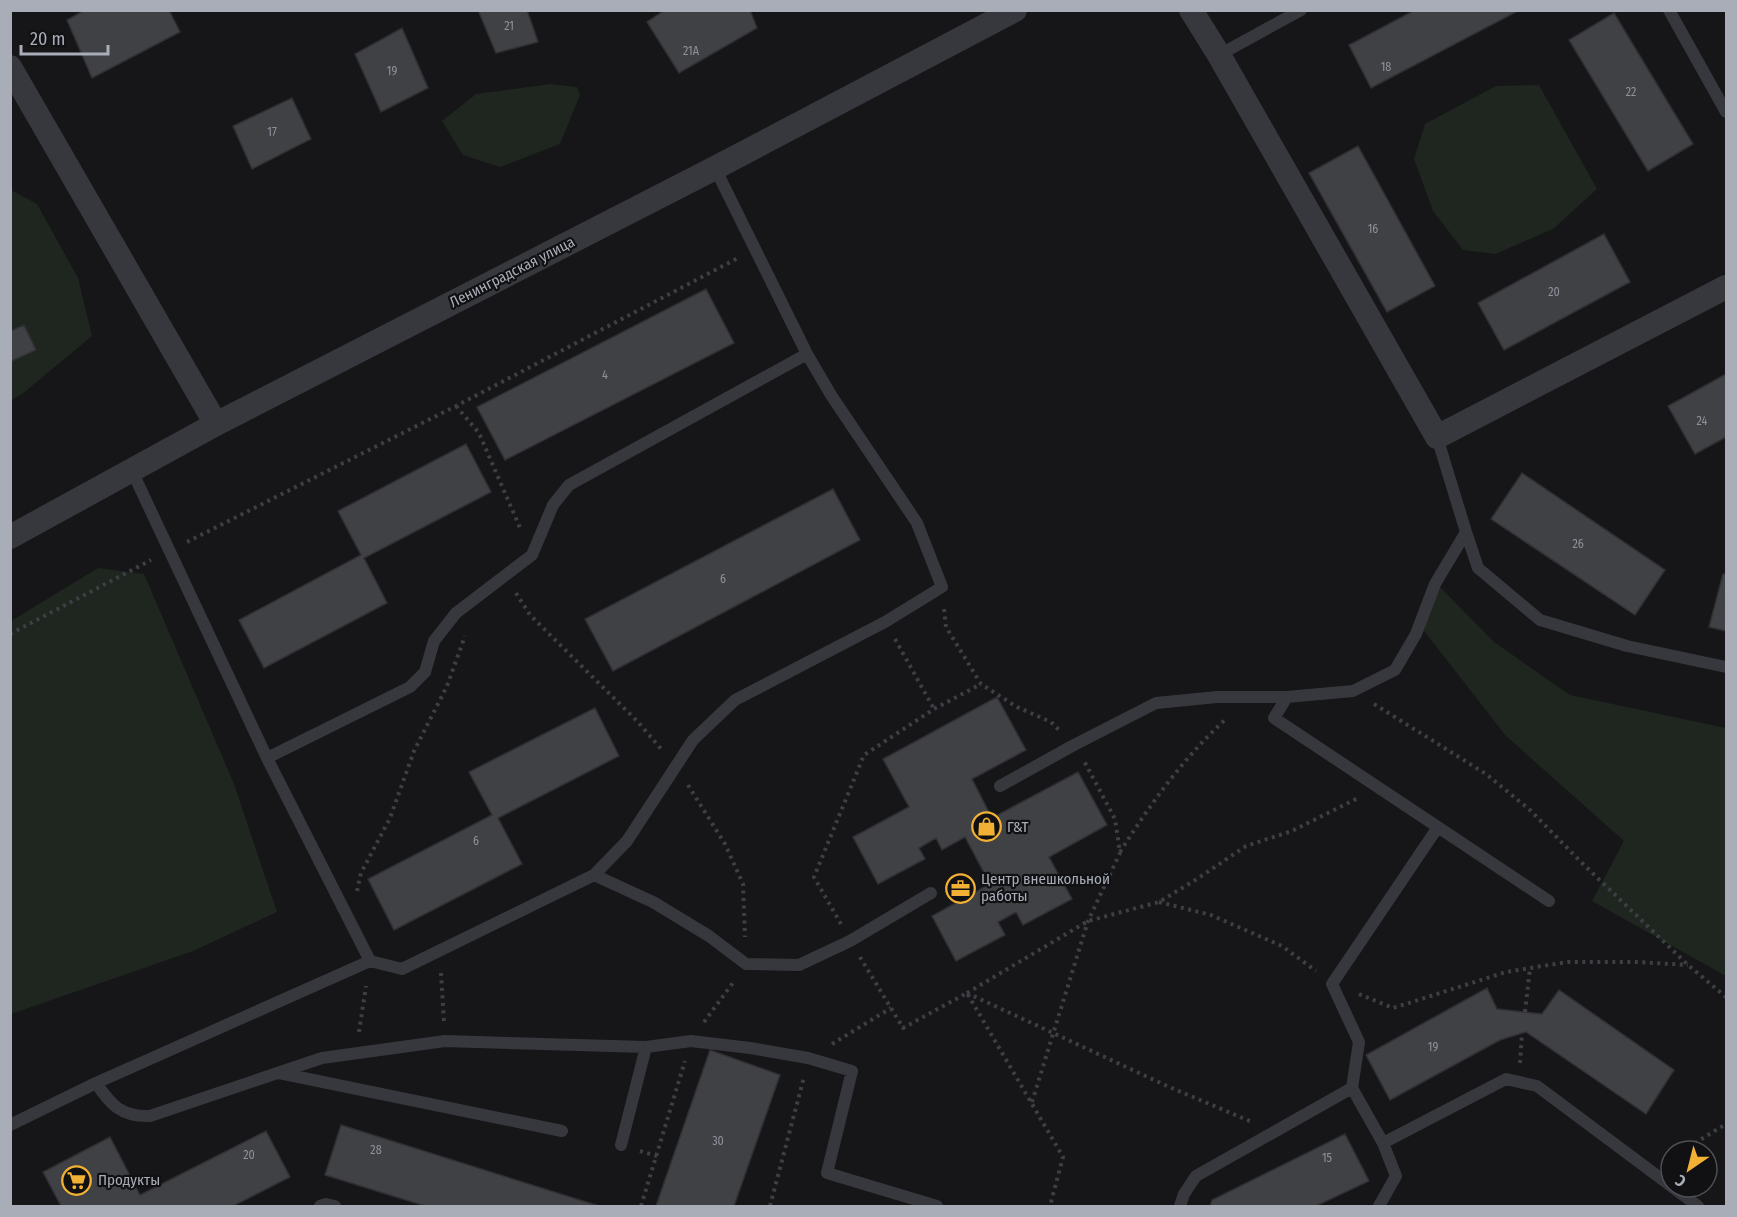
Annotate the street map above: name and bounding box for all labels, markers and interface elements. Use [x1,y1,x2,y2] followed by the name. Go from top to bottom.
[21,18,108,56] scale bar
[504,19,514,33] house number: 21
[30,28,65,50] text: 20 m
[683,44,700,58] house number: 21А
[1381,60,1391,74] house number: 18
[387,64,397,78] house number: 19
[1626,85,1636,99] house number: 22
[267,125,277,139] house number: 17
[1368,222,1378,236] house number: 16
[446,233,578,311] street label: Ленинградская улица
[1548,285,1560,299] house number: 20
[602,368,608,382] house number: 4
[1697,414,1708,428] house number: 24
[1572,537,1584,551] house number: 26
[720,572,726,586] house number: 6
[970,811,1002,843] shop icon: Г&Т
[1007,818,1029,836] place label: Г&Т
[473,834,479,848] house number: 6
[981,870,1110,905] place label: Центр внешкольной работы
[944,872,976,904] office icon: Центр внешкольной работы
[1428,1040,1438,1054] house number: 19
[712,1134,724,1148] house number: 30
[1659,1139,1719,1199] north arrow
[370,1143,382,1157] house number: 28
[243,1148,255,1162] house number: 20
[1322,1151,1333,1165] house number: 15
[61,1164,93,1196] supermarket icon: Продукты
[1671,1170,1690,1191] text: С
[98,1171,160,1189] place label: Продукты

